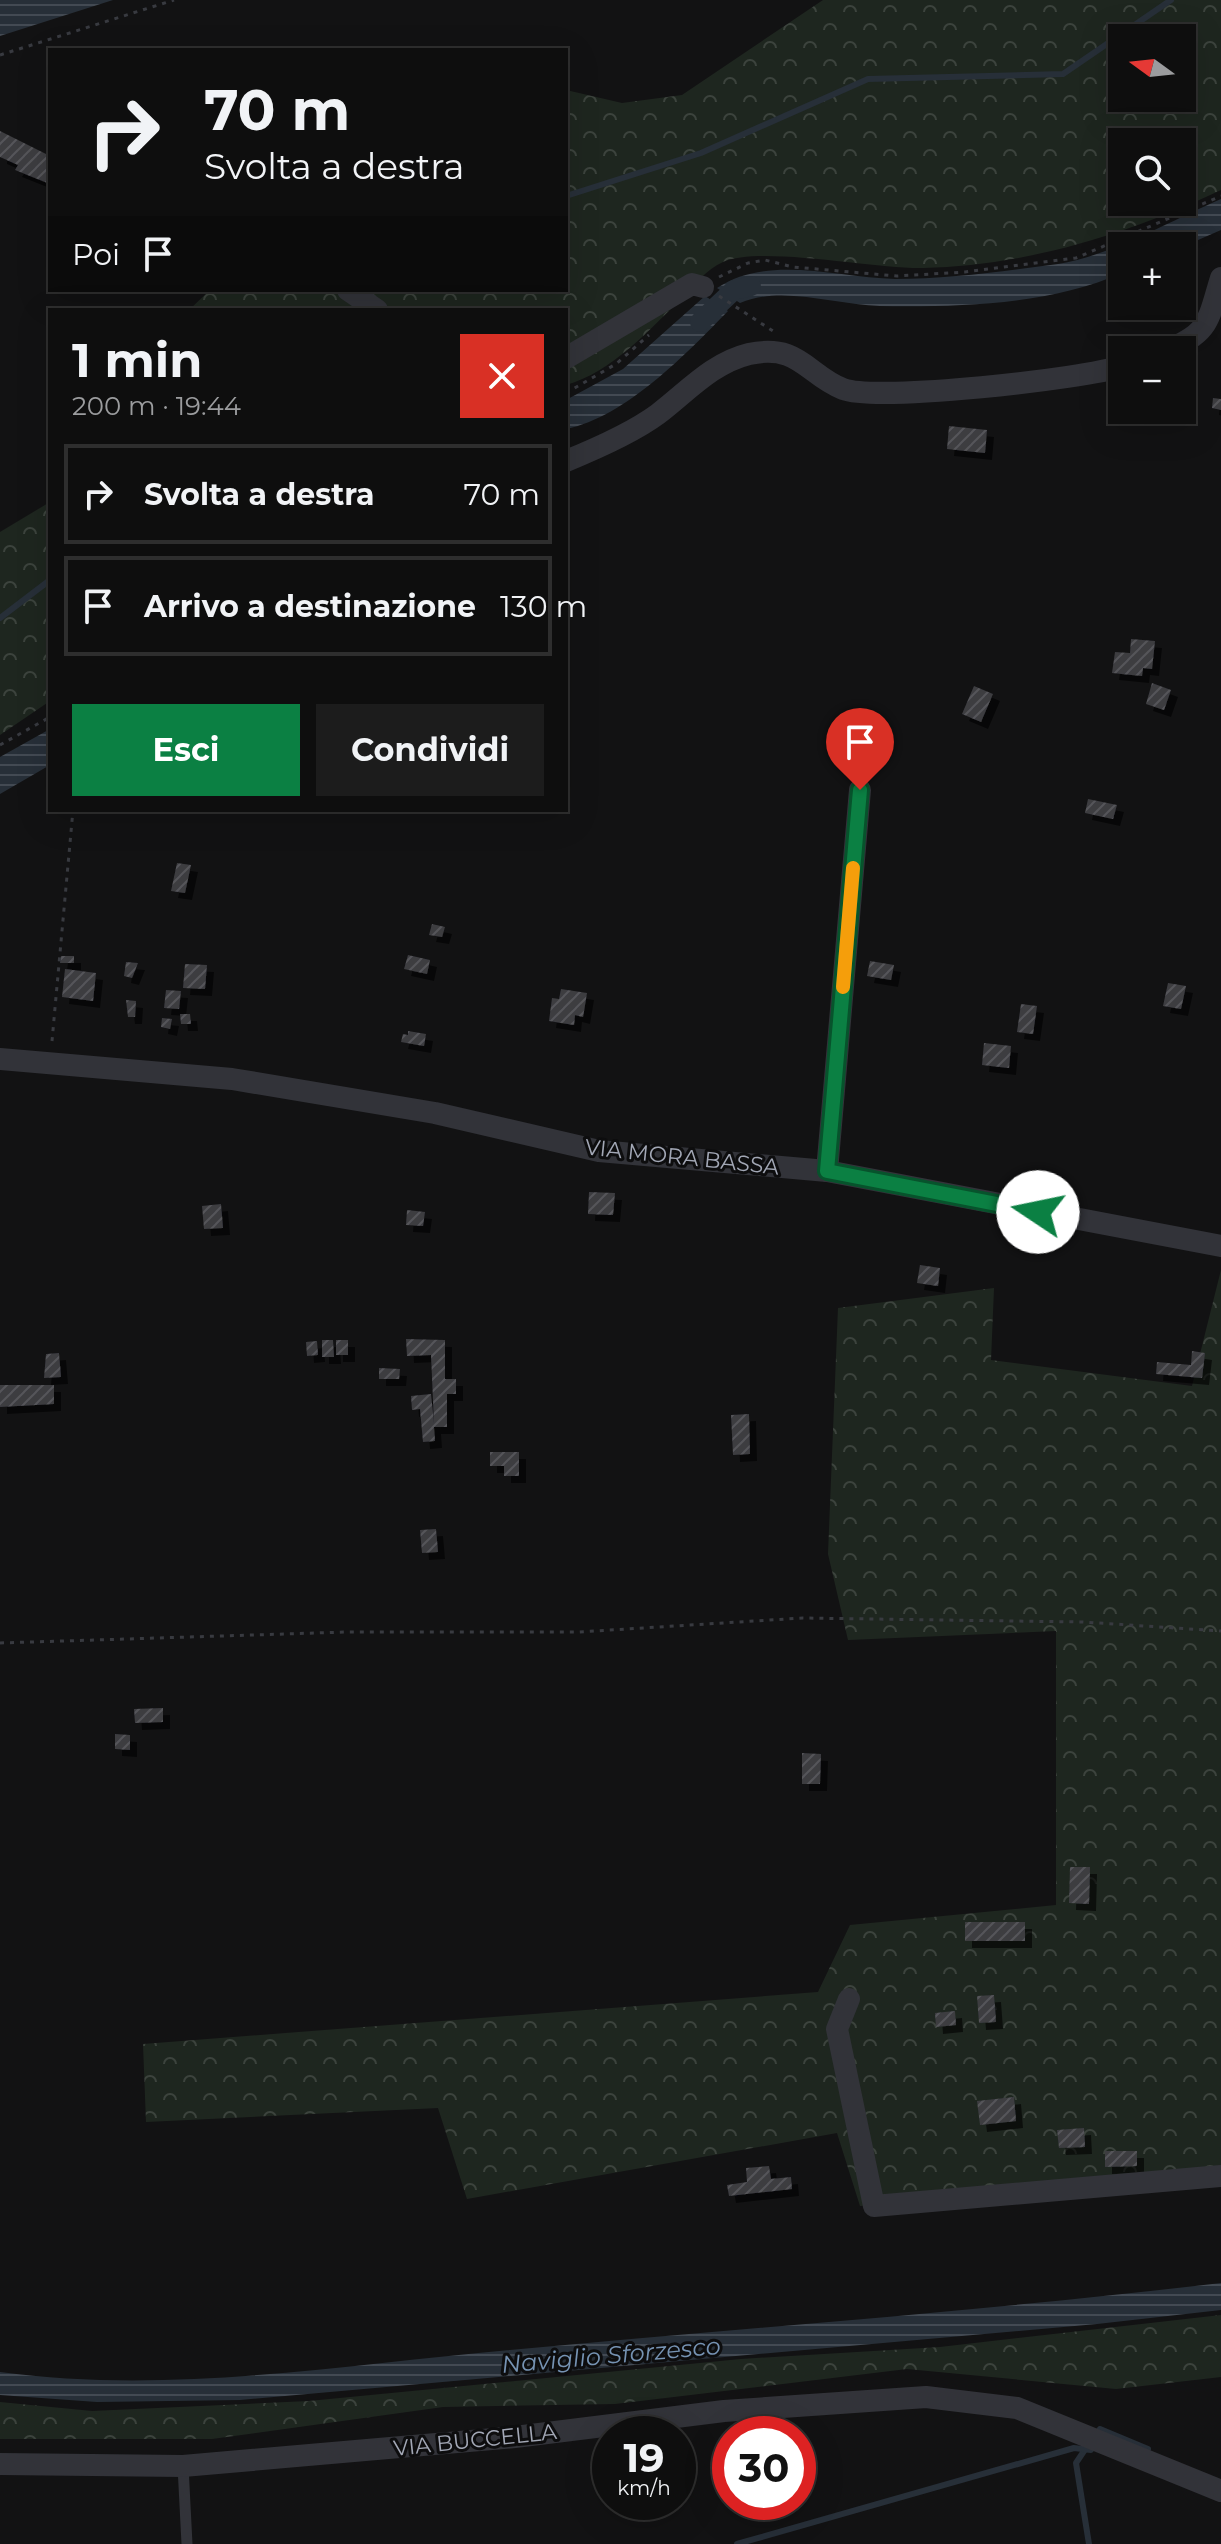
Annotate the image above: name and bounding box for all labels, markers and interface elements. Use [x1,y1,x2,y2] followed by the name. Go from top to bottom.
[1108,24,1196,112] north arrow
[1108,24,1196,424] map controls
[204,76,350,144] text: 70 m
[72,80,176,184] icon: right
[1108,128,1196,216] button: search
[204,144,464,188] text: Svolta a destra
[136,232,180,276] icon: arrive
[1108,232,1196,320] button: +
[72,236,120,273] text: Poi
[72,331,202,389] text: 1 min
[460,334,544,418] button: close
[1108,336,1196,424] button: −
[72,390,241,422] text: 200 m · 19:44
[76,472,120,516] icon: right
[144,476,374,513] text: Svolta a destra
[463,476,540,513] text: 70 m
[76,584,120,628] icon: arrive
[144,588,476,625] text: Arrivo a destinazione
[500,588,587,625] text: 130 m
[72,704,300,796] button: Esci
[316,704,544,796] button: Condividi
[826,708,894,790] pin
[838,720,882,764] icon: arrive
[584,1133,781,1181] street label: VIA MORA BASSA
[996,1170,1080,1254] position arrow
[500,2331,722,2379] water label: Naviglio Sforzesco
[712,2416,816,2520] speed limit sign: 30
[392,2418,558,2462] street label: VIA BUCCELLA
[623,2433,665,2482] text: 19
[617,2476,671,2500] text: km/h

